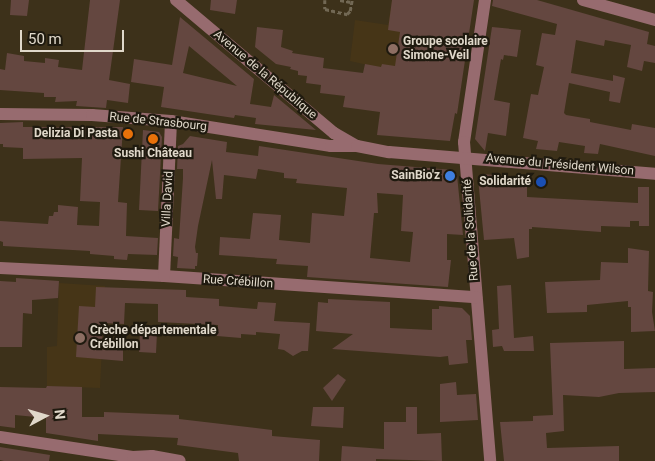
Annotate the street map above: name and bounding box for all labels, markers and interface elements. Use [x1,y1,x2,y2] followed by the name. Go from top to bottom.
[22,20,126,52] scale bar
[210,28,320,122] street label: Avenue de la République
[28,30,62,48] text: 50 m
[403,35,488,63] place label: Groupe scolaire Simone-Veil
[387,43,399,55] marker: Groupe scolaire Simone-Veil
[109,110,207,134] street label: Rue de Strasbourg
[34,127,118,141] place label: Delizia Di Pasta
[122,128,134,140] marker: Delizia Di Pasta
[147,133,159,145] marker: Sushi Château
[114,147,192,161] place label: Sushi Château
[485,151,635,179] street label: Avenue du Président Wilson
[391,169,440,183] place label: SainBio'z
[444,170,456,182] marker: SainBio'z
[159,171,177,227] street label: Villa David
[479,175,531,189] place label: Solidarité
[535,176,547,188] marker: Solidarité
[460,178,482,282] street label: Rue de la Solidarité
[202,272,274,292] street label: Rue Crébillon
[90,324,216,352] place label: Crèche départementale Crébillon
[74,332,86,344] marker: Crèche départementale Crébillon
[20,391,70,441] north arrow
[51,409,68,420] text: N

